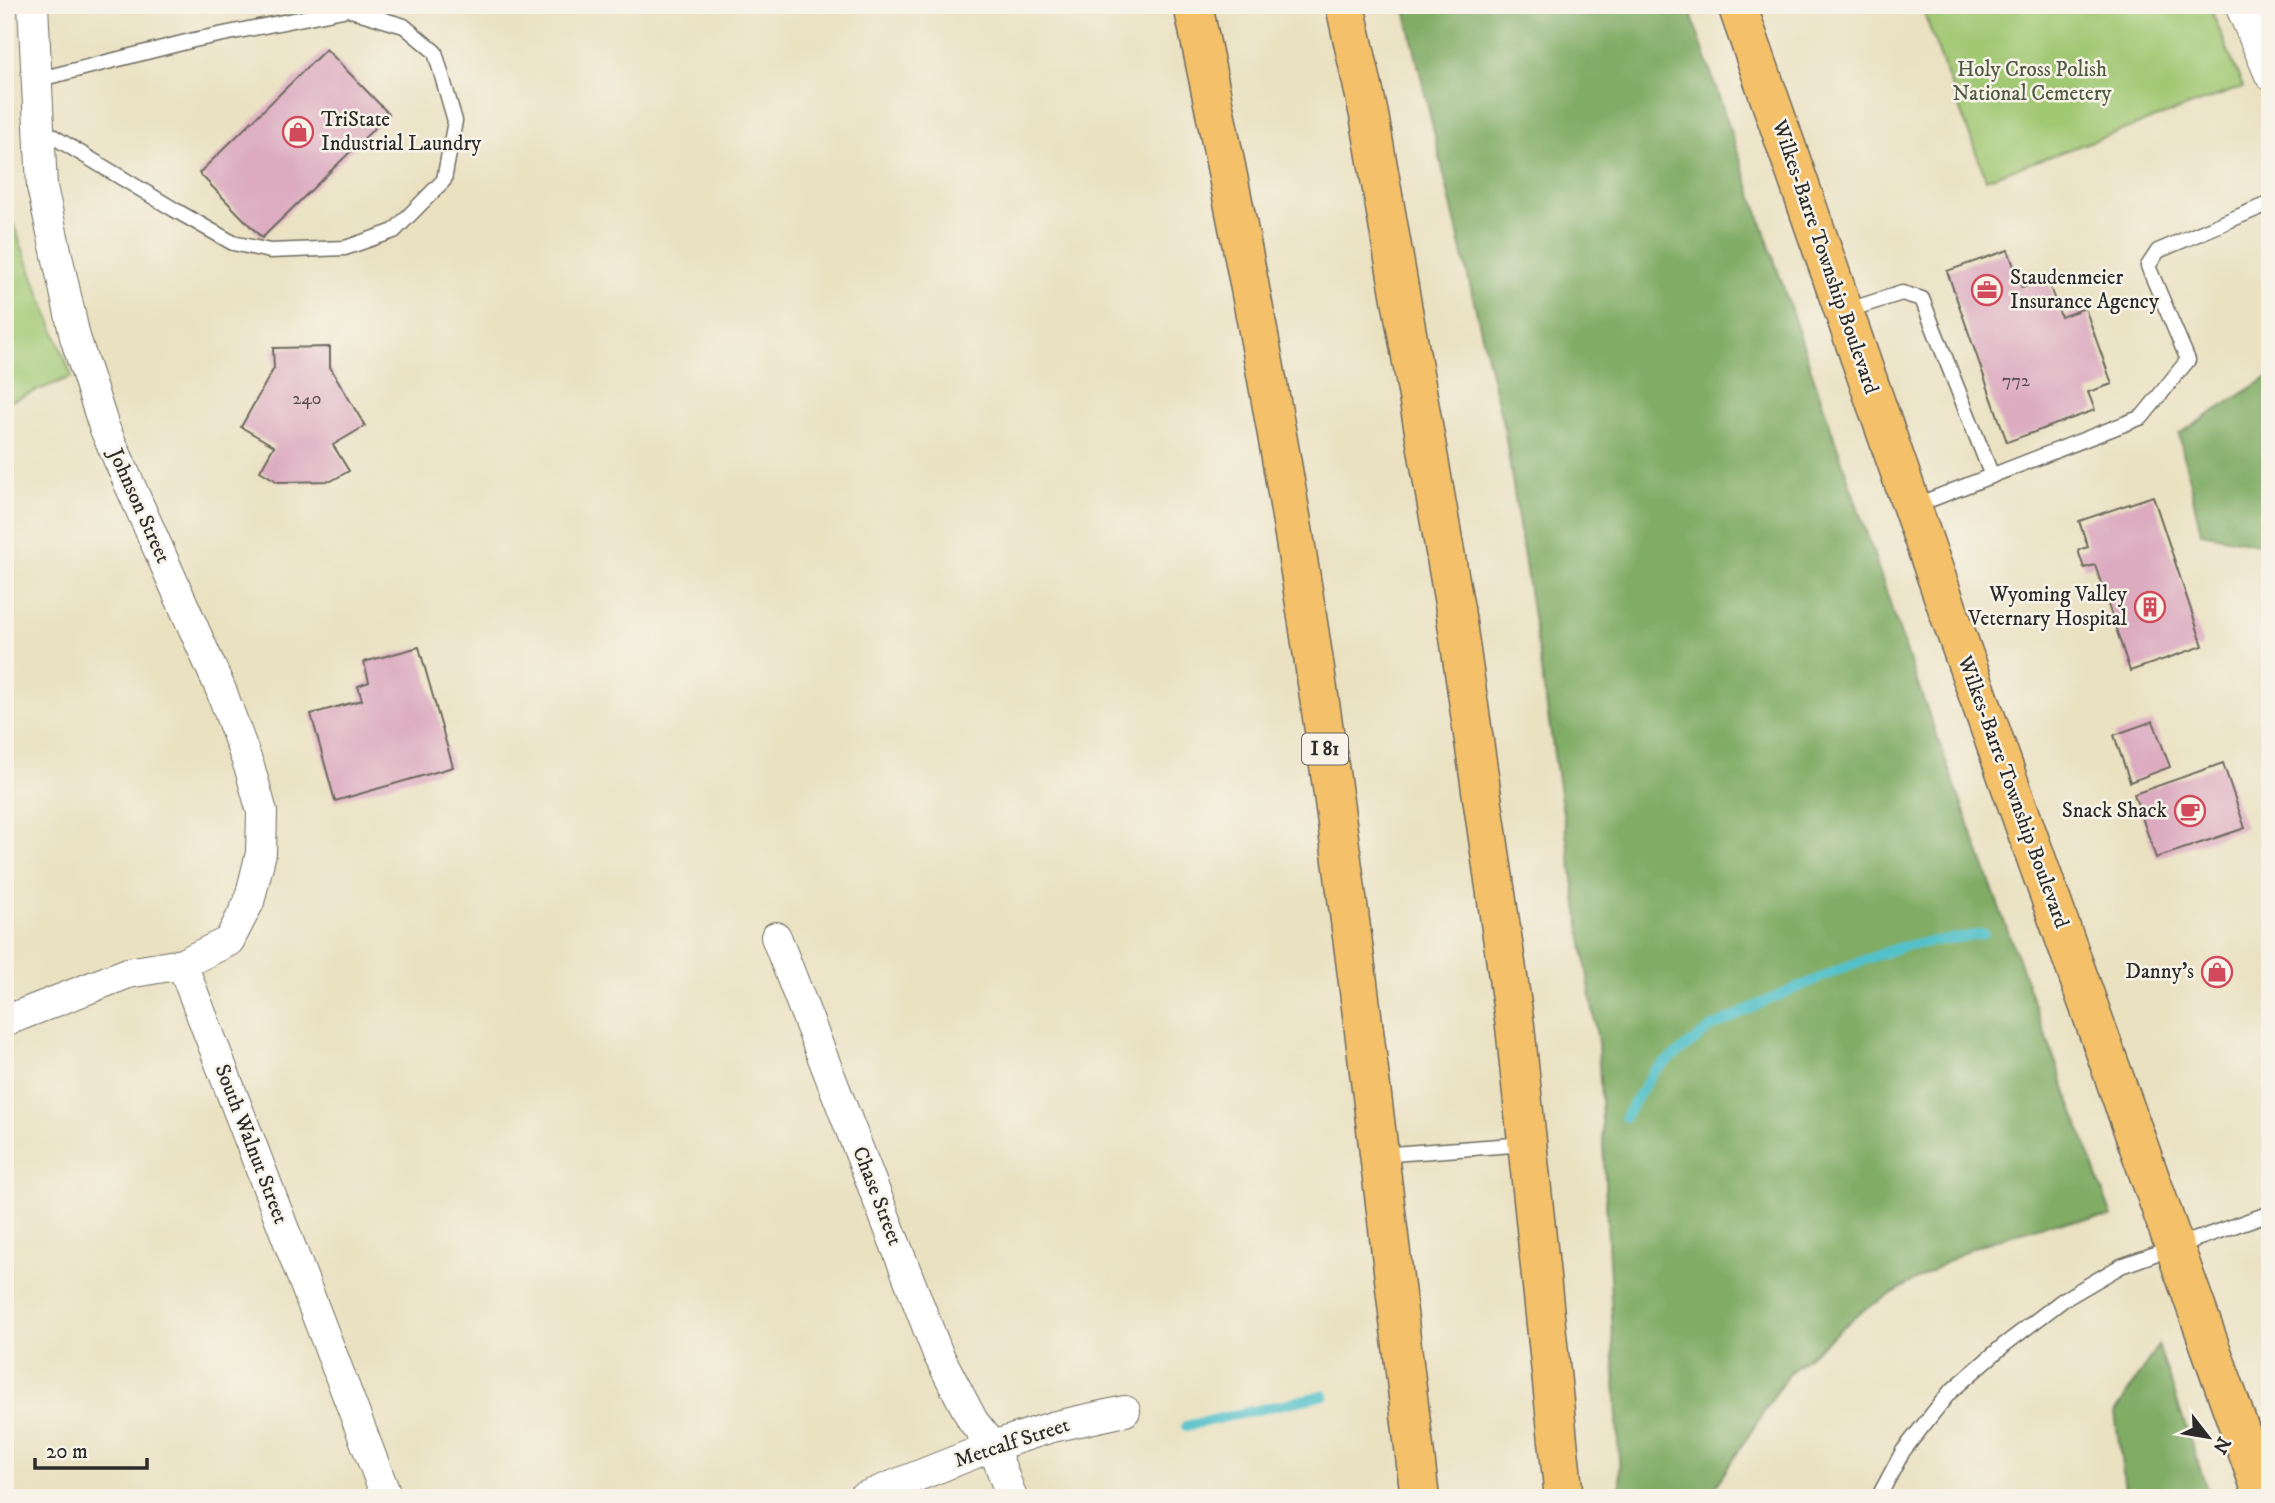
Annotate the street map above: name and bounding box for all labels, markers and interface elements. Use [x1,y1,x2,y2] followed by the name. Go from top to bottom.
[1953,57,2113,107] park label: Holy Cross Polish National Cemetery
[321,107,482,157] place label: TriState Industrial Laundry
[281,115,315,149] shop icon: TriState Industrial Laundry
[1765,116,1884,398] street label: Wilkes-Barre Township Boulevard
[2010,265,2160,315] place label: Staudenmeier Insurance Agency
[1970,273,2004,307] office icon: Staudenmeier Insurance Agency
[2002,370,2030,392] house number: 772
[293,388,321,410] house number: 240
[101,443,176,567] street label: Johnson Street
[1967,582,2128,632] place label: Wyoming Valley Veternary Hospital
[2133,590,2167,624] building icon: Wyoming Valley Veternary Hospital
[1951,651,2075,932] street label: Wilkes-Barre Township Boulevard
[1302,734,1348,764] road number: I 81
[2173,794,2207,828] cafe icon: Snack Shack
[2062,798,2168,824] place label: Snack Shack
[2200,955,2234,989] shop icon: Danny's
[2125,959,2194,985] place label: Danny's
[209,1061,293,1228] street label: South Walnut Street
[846,1143,908,1249] street label: Chase Street
[2174,1402,2244,1472] north arrow
[951,1412,1073,1474] street label: Metcalf Street
[35,1426,147,1470] scale bar
[2207,1432,2235,1458] text: N
[46,1439,88,1465] text: 20 m

